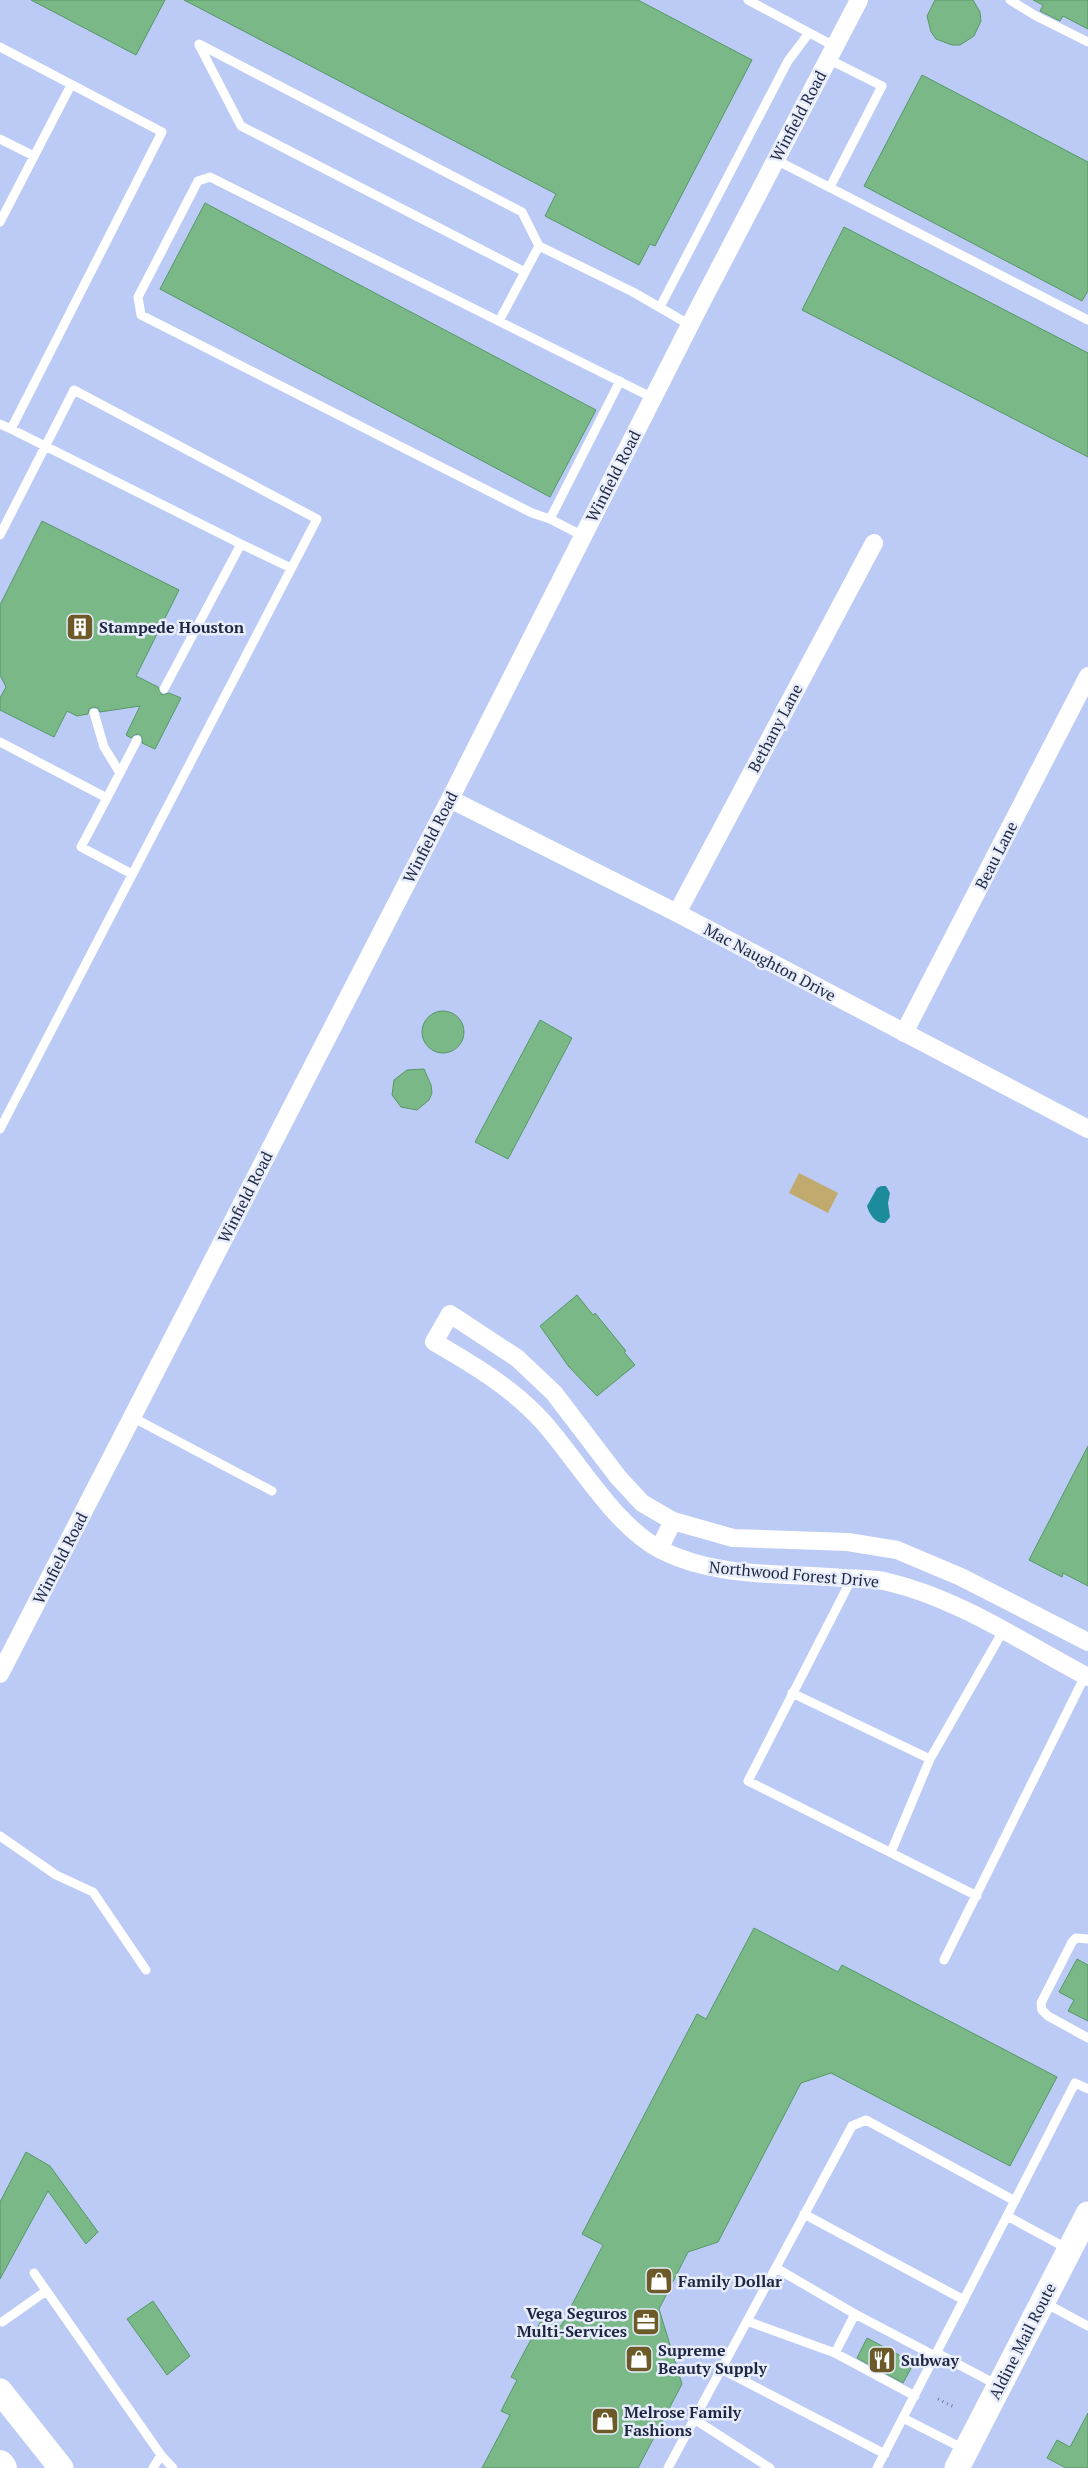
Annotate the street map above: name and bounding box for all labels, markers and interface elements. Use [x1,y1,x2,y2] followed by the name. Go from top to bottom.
[765,67,831,165] street label: Winfield Road
[580,426,646,526] street label: Winfield Road
[65,612,95,642] building icon: Stampede Houston
[99,616,245,638] place label: Stampede Houston
[742,680,808,776] street label: Bethany Lane
[397,787,463,887] street label: Winfield Road
[970,817,1022,893] street label: Beau Lane
[700,918,840,1006] street label: Mac Naughton Drive
[212,1147,278,1247] street label: Winfield Road
[27,1508,93,1608] street label: Winfield Road
[708,1556,880,1592] street label: Northwood Forest Drive
[644,2266,674,2296] shop icon: Family Dollar
[678,2270,782,2292] place label: Family Dollar
[983,2279,1061,2403] street label: Aldine Mail Route
[517,2302,627,2342] place label: Vega Seguros Multi-Services
[631,2307,661,2337] office icon: Vega Seguros Multi-Services
[658,2339,768,2379] place label: Supreme Beauty Supply
[624,2344,654,2374] shop icon: Supreme Beauty Supply
[867,2345,897,2375] restaurant icon: Subway
[901,2349,960,2371] place label: Subway
[624,2401,742,2441] place label: Melrose Family Fashions
[590,2406,620,2436] shop icon: Melrose Family Fashions

